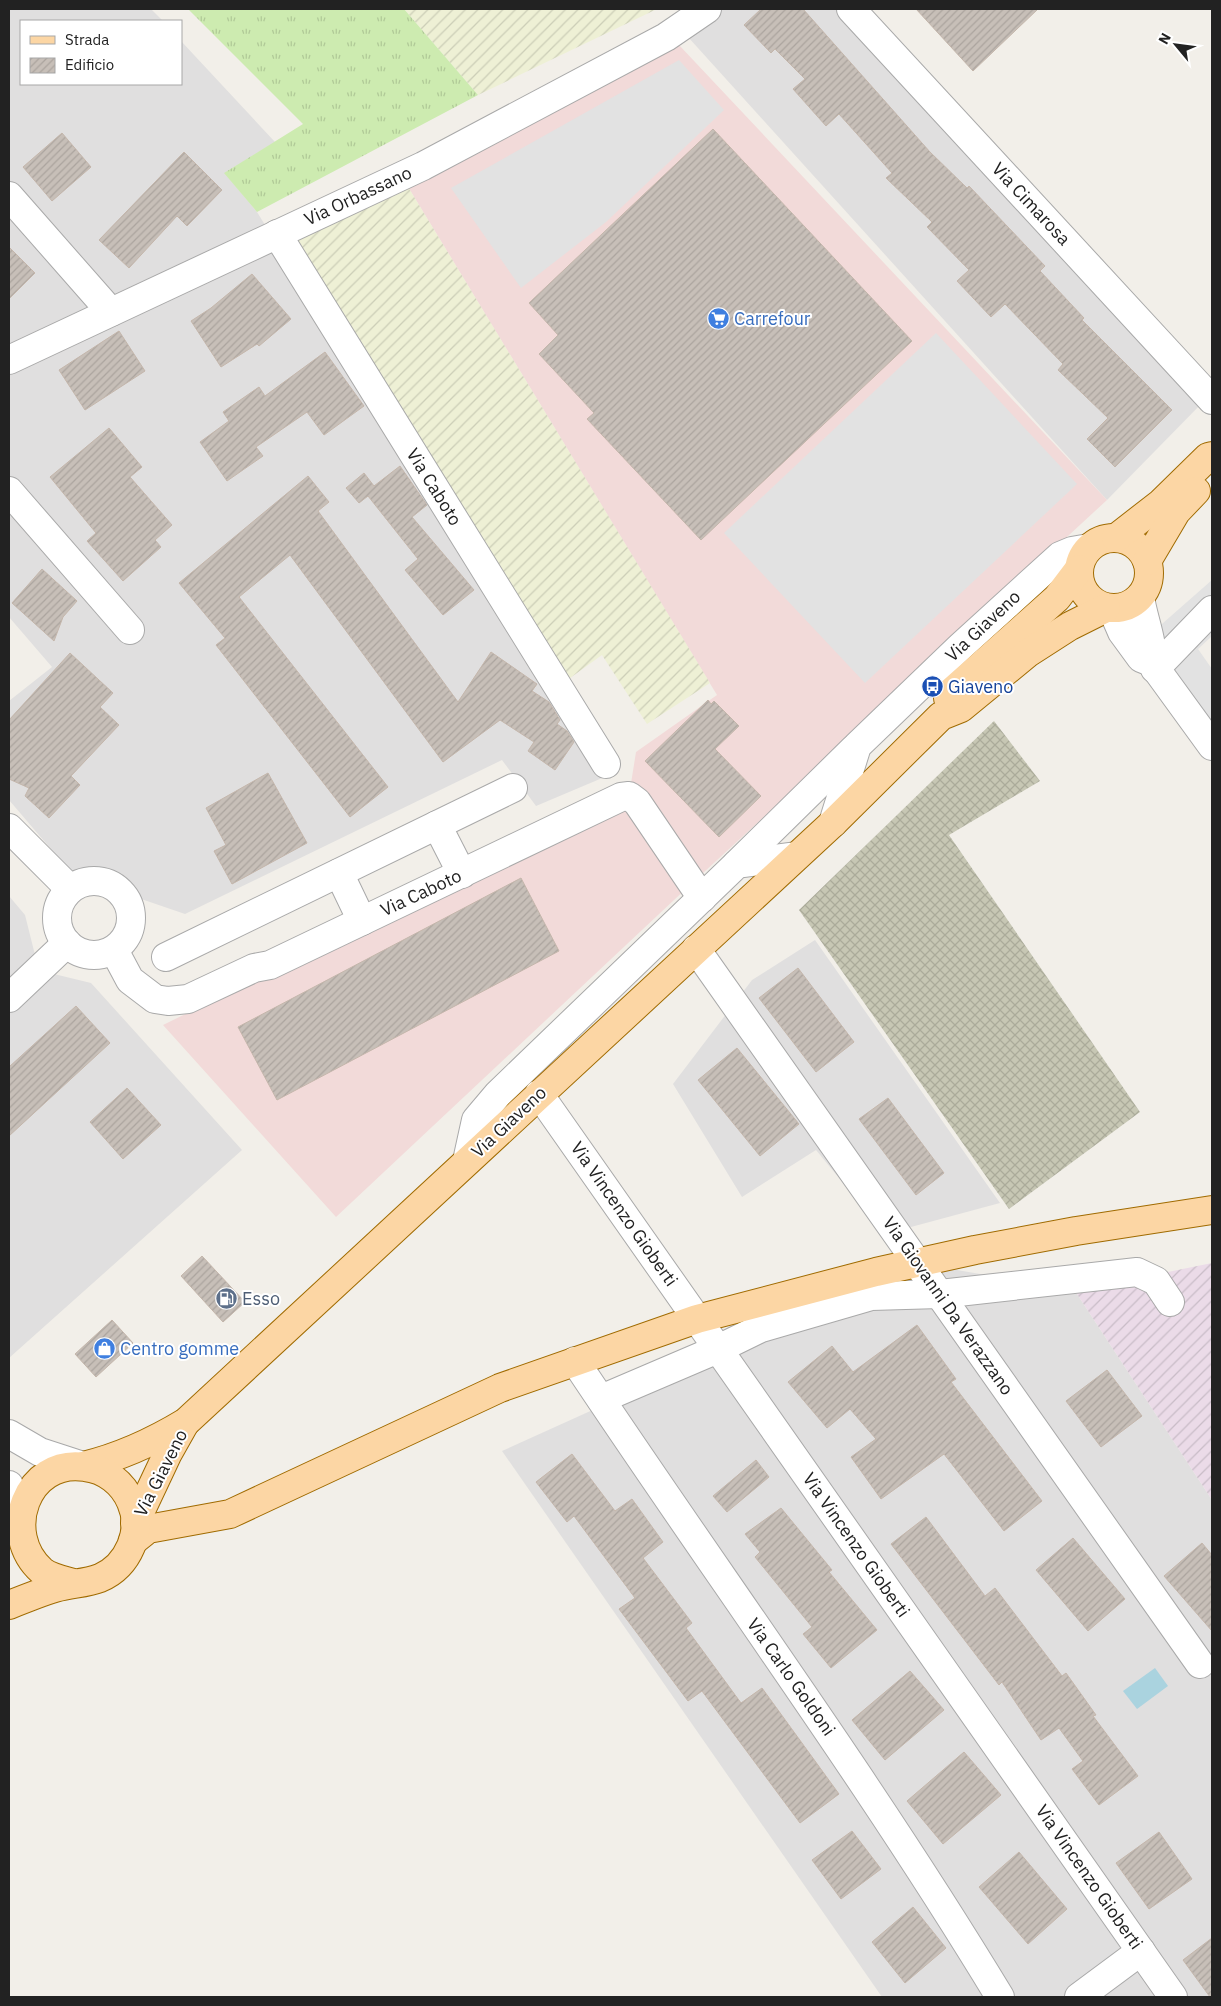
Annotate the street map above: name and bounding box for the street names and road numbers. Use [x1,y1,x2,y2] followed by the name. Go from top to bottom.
[987,157,1076,250] street label: Via Cimarosa
[300,161,415,230] street label: Via Orbassano
[402,444,467,530] street label: Via Caboto
[940,585,1025,666] street label: Via Giaveno
[377,864,465,921] street label: Via Caboto
[466,1081,551,1162] street label: Via Giaveno
[566,1137,683,1291] street label: Via Vincenzo Gioberti
[878,1212,1019,1399] street label: Via Giovanni Da Verazzano
[129,1425,192,1520] street label: Via Giaveno
[798,1468,915,1622] street label: Via Vincenzo Gioberti
[742,1613,841,1740] street label: Via Carlo Goldoni
[1031,1800,1148,1954] street label: Via Vincenzo Gioberti

